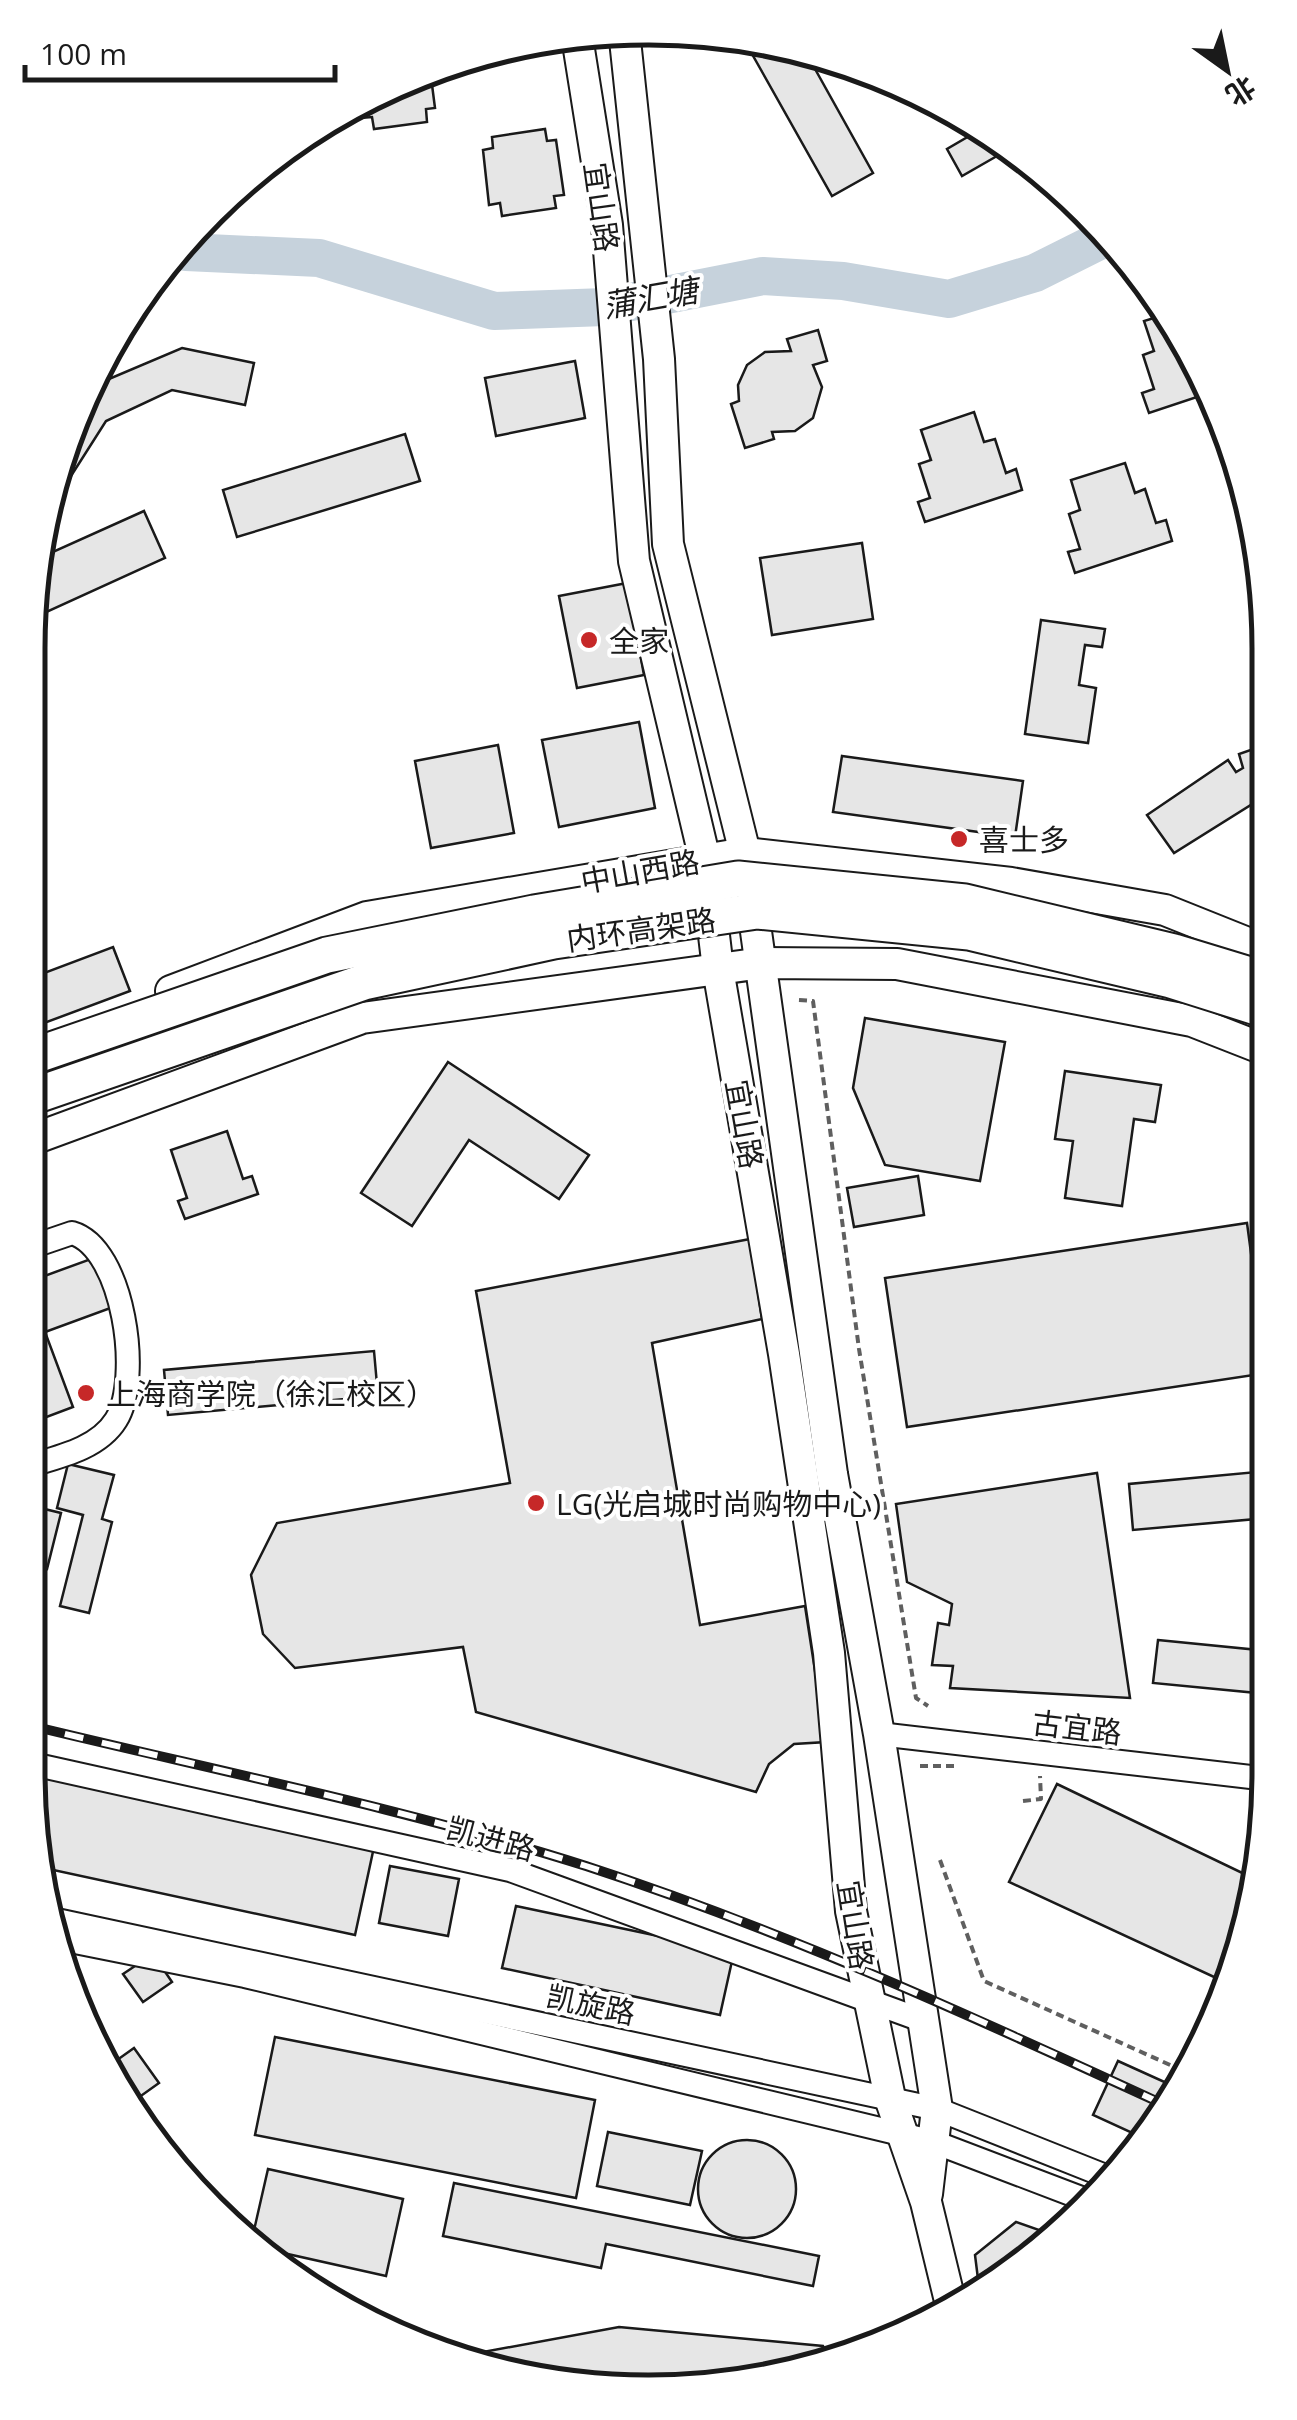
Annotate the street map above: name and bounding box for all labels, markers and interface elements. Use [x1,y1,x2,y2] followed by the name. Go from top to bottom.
[25,20,335,82] scale bar
[1177,20,1277,120] north arrow
[40,33,127,74] text: 100 m
[1219,68,1263,115] text: 北
[575,160,629,254] street label: 宜山路
[599,267,706,327] water label: 蒲汇塘
[609,620,669,661] place label: 全家
[578,629,600,651] marker: 全家
[979,819,1069,860] place label: 喜士多
[948,828,970,850] marker: 喜士多
[577,840,703,902] street label: 中山西路
[564,898,718,960] street label: 内环高架路
[717,1076,773,1172] street label: 宜山路
[106,1373,436,1414] place label: 上海商学院（徐汇校区）
[75,1382,97,1404] marker: 上海商学院（徐汇校区）
[556,1483,881,1524] place label: LG(光启城时尚购物中心)
[525,1492,547,1514] marker: LG(光启城时尚购物中心)
[1030,1701,1124,1753] street label: 古宜路
[442,1807,540,1869] street label: 凯进路
[829,1877,883,1973] street label: 宜山路
[543,1975,639,2033] street label: 凯旋路

